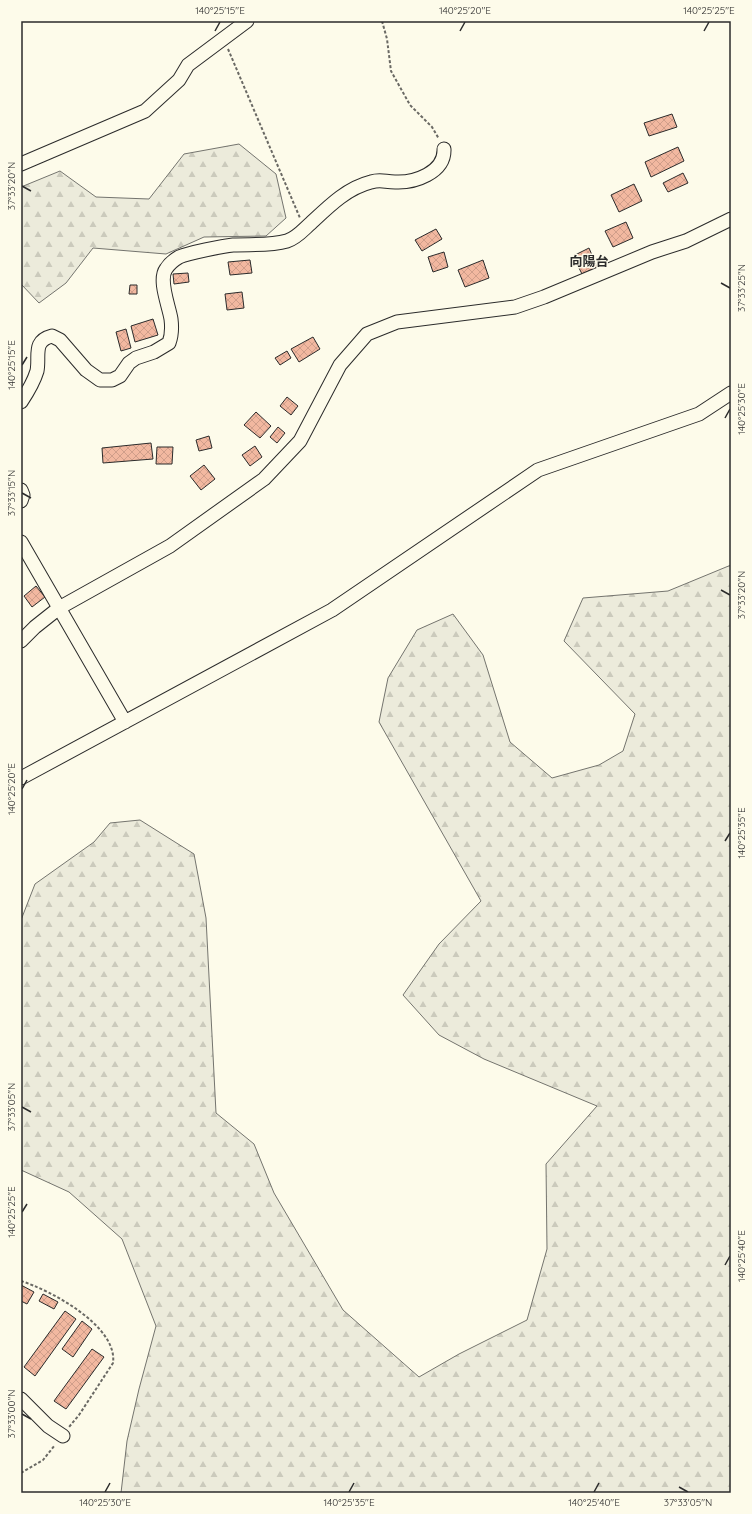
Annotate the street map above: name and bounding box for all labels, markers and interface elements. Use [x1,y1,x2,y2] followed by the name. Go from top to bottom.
[195,4,245,17] text: 140°25'15"E
[439,4,491,17] text: 140°25'20"E
[683,4,735,17] text: 140°25'25"E
[5,162,18,210] text: 37°33'20"N
[569,253,609,269] district label: 向陽台
[735,264,748,312] text: 37°33'25"N
[5,340,18,390] text: 140°25'15"E
[735,383,748,435] text: 140°25'30"E
[5,470,18,516] text: 37°33'15"N
[735,571,748,619] text: 37°33'20"N
[5,763,18,815] text: 140°25'20"E
[735,807,748,859] text: 140°25'35"E
[5,1083,18,1131] text: 37°33'05"N
[5,1186,18,1238] text: 140°25'25"E
[735,1230,748,1282] text: 140°25'40"E
[5,1389,18,1439] text: 37°33'00"N
[79,1496,131,1509] text: 140°25'30"E
[323,1496,375,1509] text: 140°25'35"E
[568,1496,620,1509] text: 140°25'40"E
[664,1496,712,1509] text: 37°33'05"N

